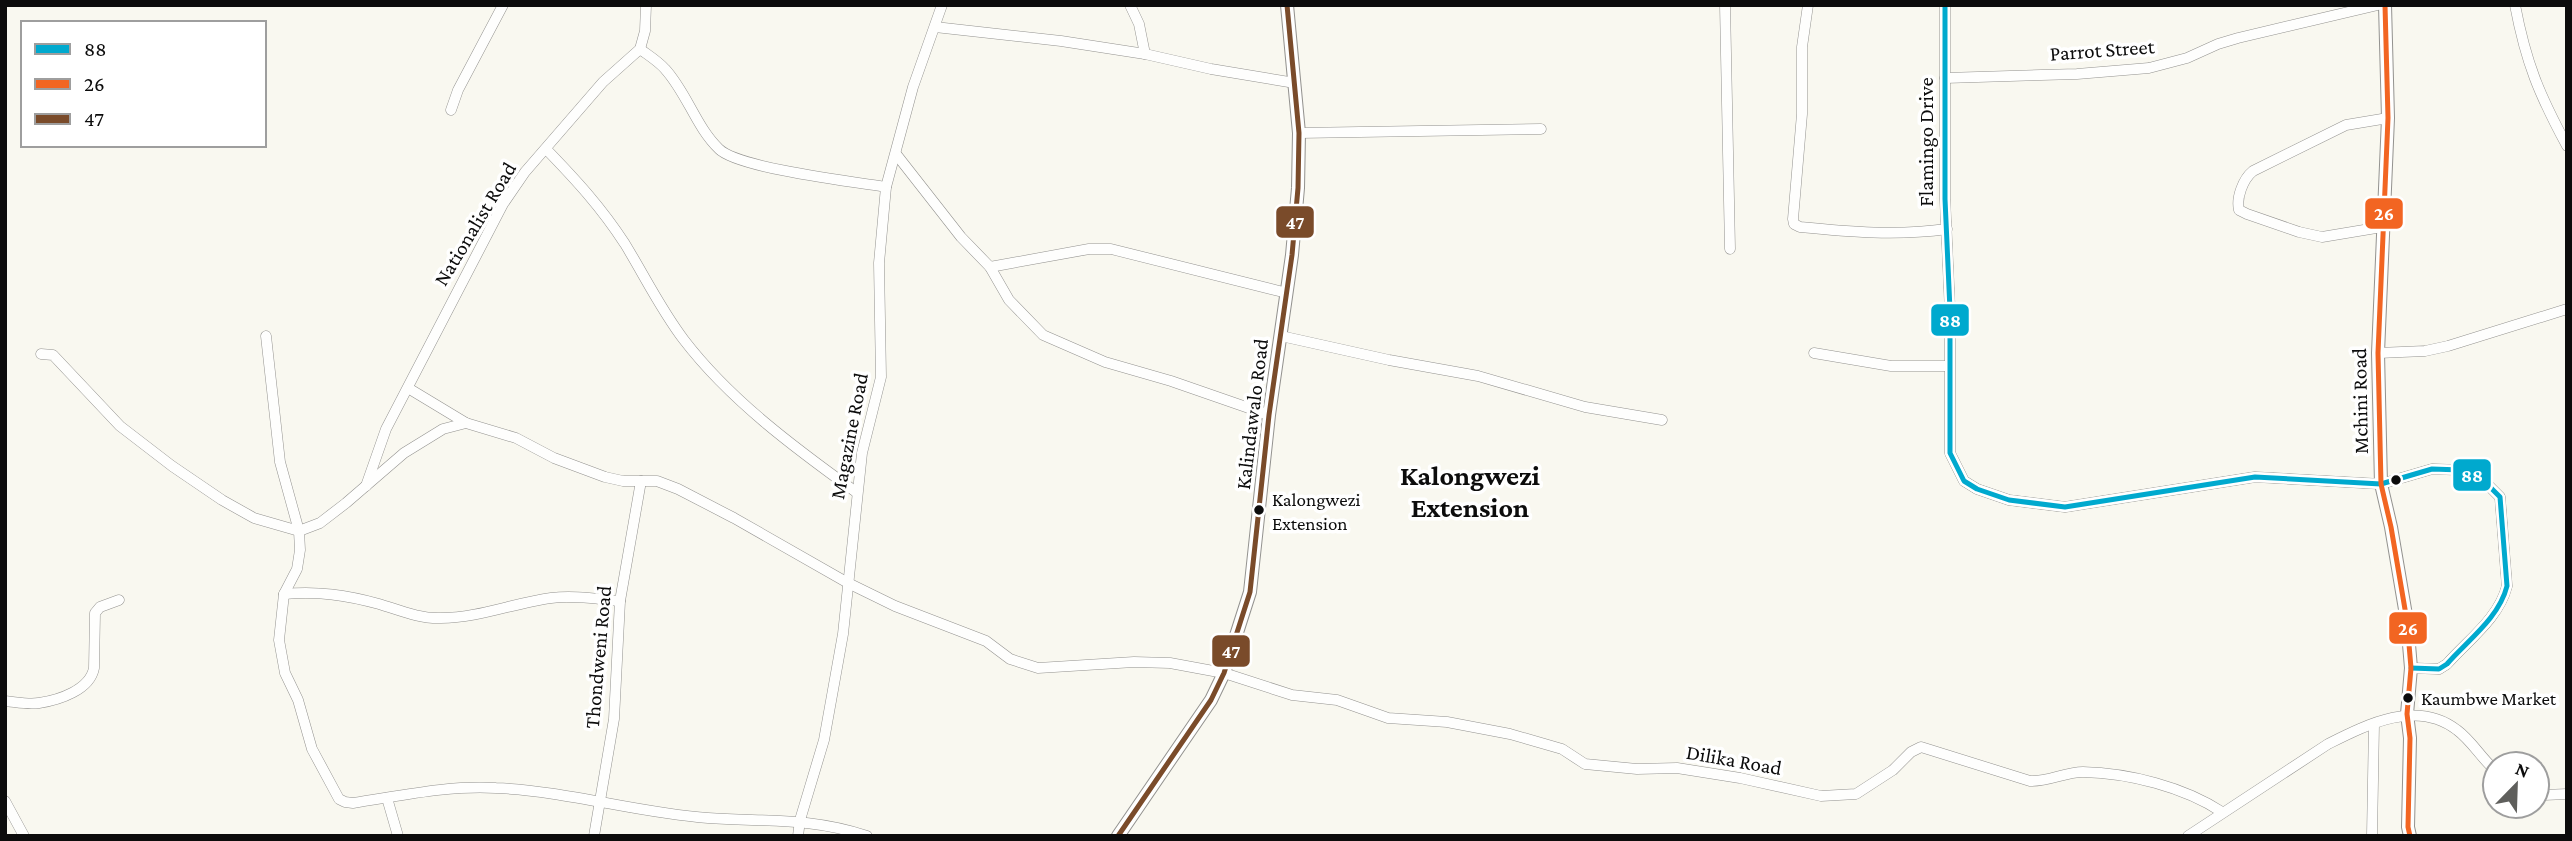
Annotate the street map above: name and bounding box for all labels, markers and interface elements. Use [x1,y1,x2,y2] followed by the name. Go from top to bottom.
[21,21,266,147] legend
[2049,34,2156,66] street label: Parrot Street
[84,37,107,61] text: 88
[84,72,105,96] text: 26
[1914,77,1938,207] street label: Flamingo Drive
[84,107,104,131] text: 47
[429,158,521,290] street label: Nationalist Road
[2364,197,2404,230] line badge: 26
[2374,203,2394,224] text: 26
[1275,205,1315,239] line badge: 47
[1286,212,1304,233] text: 47
[1930,303,1970,337] line badge: 88
[1939,310,1961,331] text: 88
[1231,337,1273,491] street label: Kalindawalo Road
[2347,348,2373,454] street label: Mchini Road
[825,371,873,501] street label: Magazine Road
[2452,458,2492,492] line badge: 88
[1400,460,1540,523] district label: Kalongwezi Extension
[2461,465,2483,486] text: 88
[2389,473,2403,487] unlabelled marker
[1272,489,1361,534] place label: Kalongwezi Extension
[1252,503,1266,517] marker: Kalongwezi Extension
[580,585,616,729] street label: Thondweni Road
[2388,611,2428,645] line badge: 26
[2398,618,2418,639] text: 26
[1211,634,1251,668] line badge: 47
[1222,641,1240,662] text: 47
[2421,688,2557,709] place label: Kaumbwe Market
[2401,691,2415,705] marker: Kaumbwe Market
[1684,740,1784,780] street label: Dilika Road
[2481,750,2551,820] north arrow
[2512,758,2533,782] text: N

